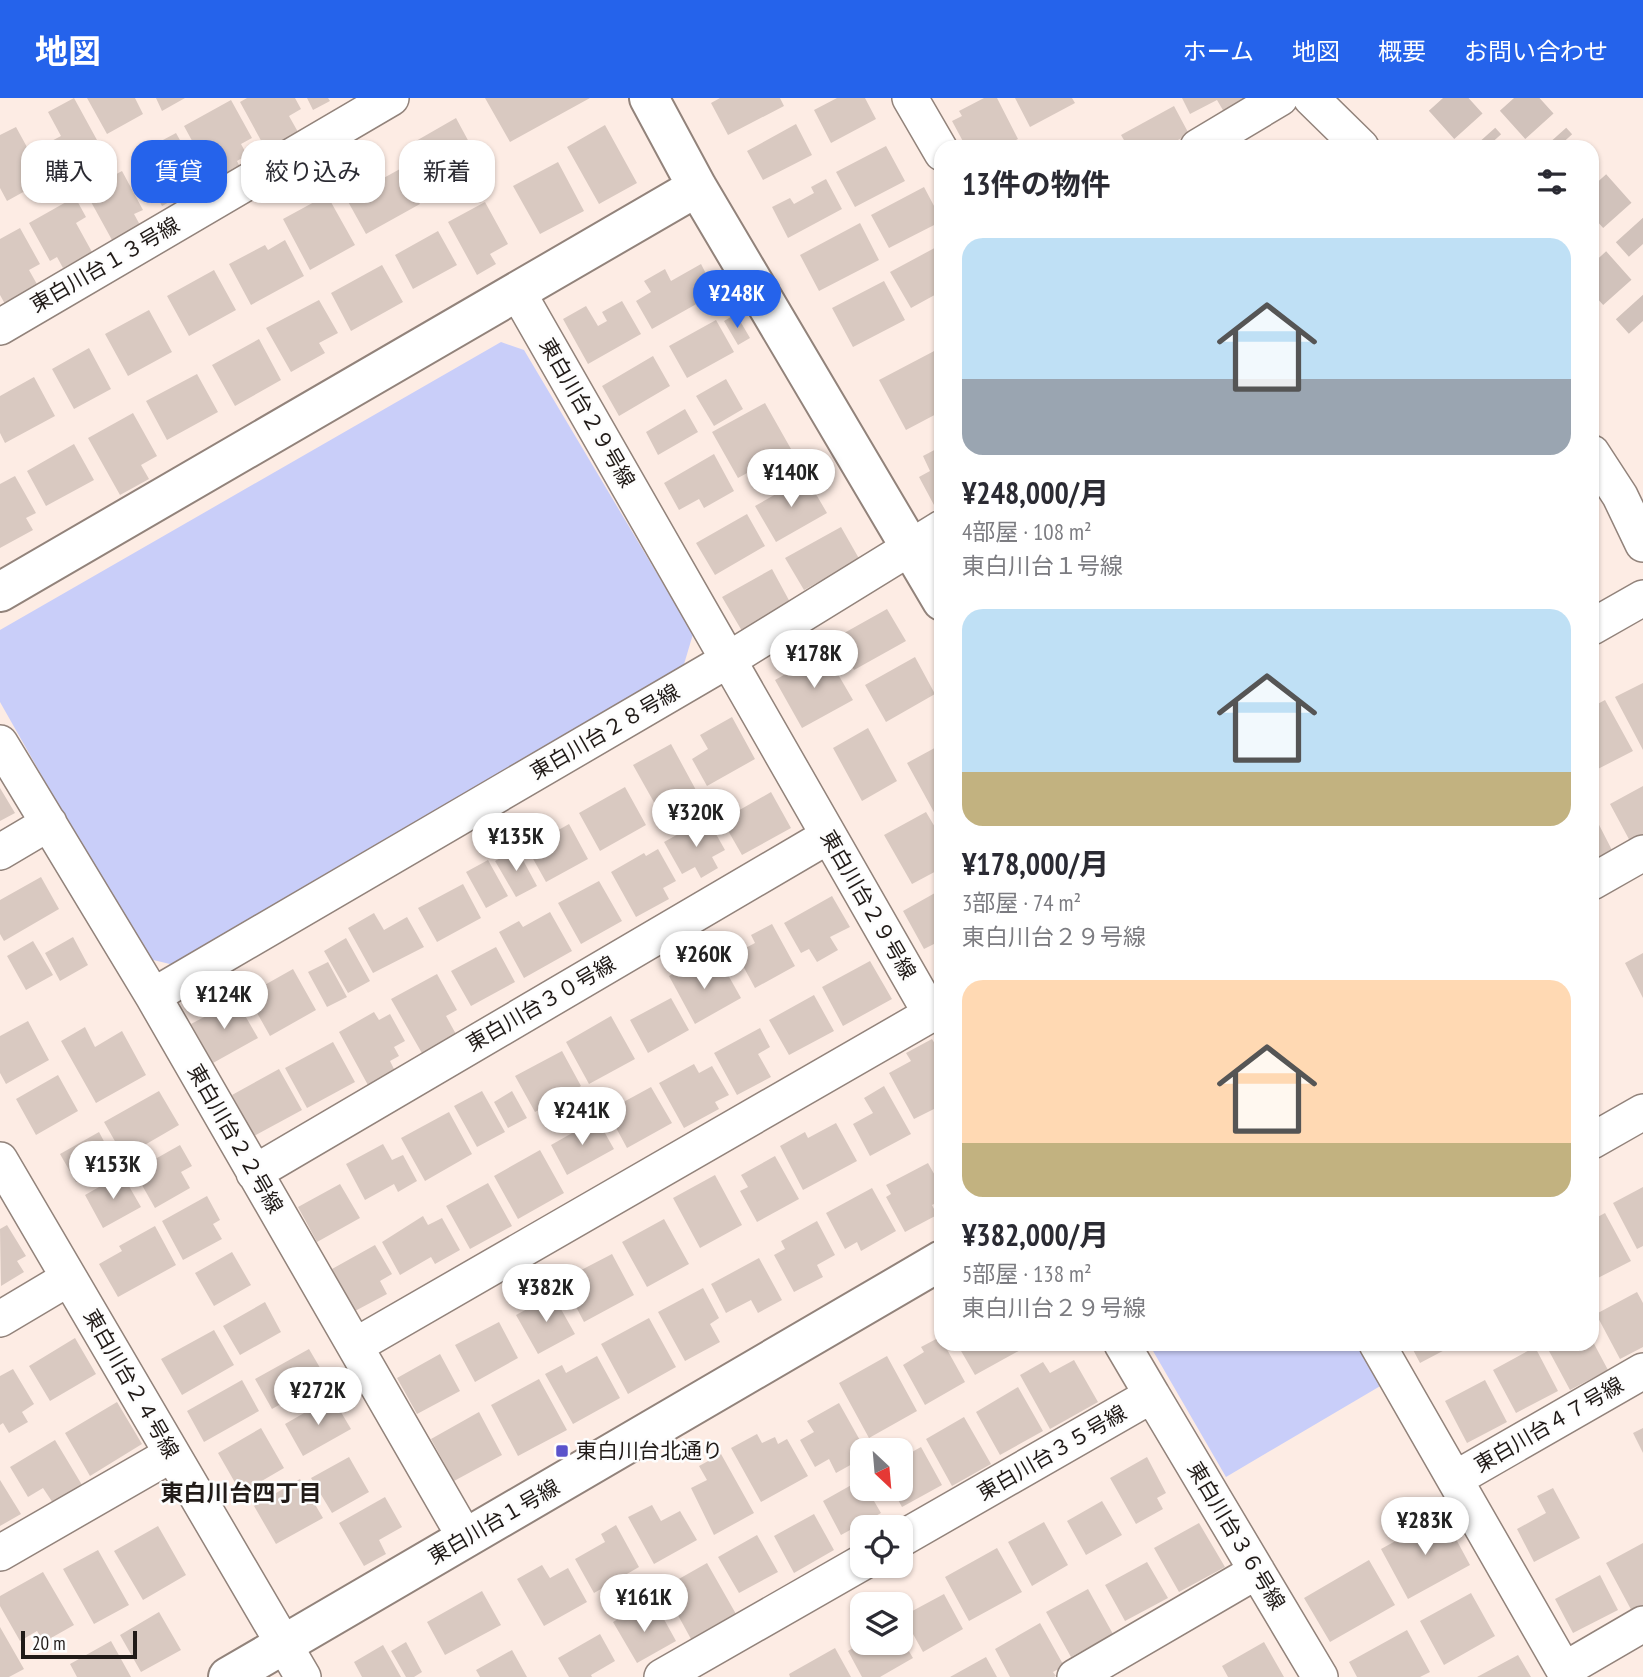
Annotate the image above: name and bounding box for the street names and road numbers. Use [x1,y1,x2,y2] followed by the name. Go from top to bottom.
[25,211,184,318] street label: 東白川台１３号線
[534,333,641,492] street label: 東白川台２９号線
[525,678,684,785] street label: 東白川台２８号線
[815,825,922,984] street label: 東白川台２９号線
[461,950,620,1057] street label: 東白川台３０号線
[182,1059,289,1218] street label: 東白川台２２号線
[78,1304,185,1463] street label: 東白川台２４号線
[1469,1371,1628,1478] street label: 東白川台４７号線
[972,1399,1131,1506] street label: 東白川台３５号線
[1182,1457,1291,1615] street label: 東白川台３６号線
[423,1473,564,1570] street label: 東白川台１号線

